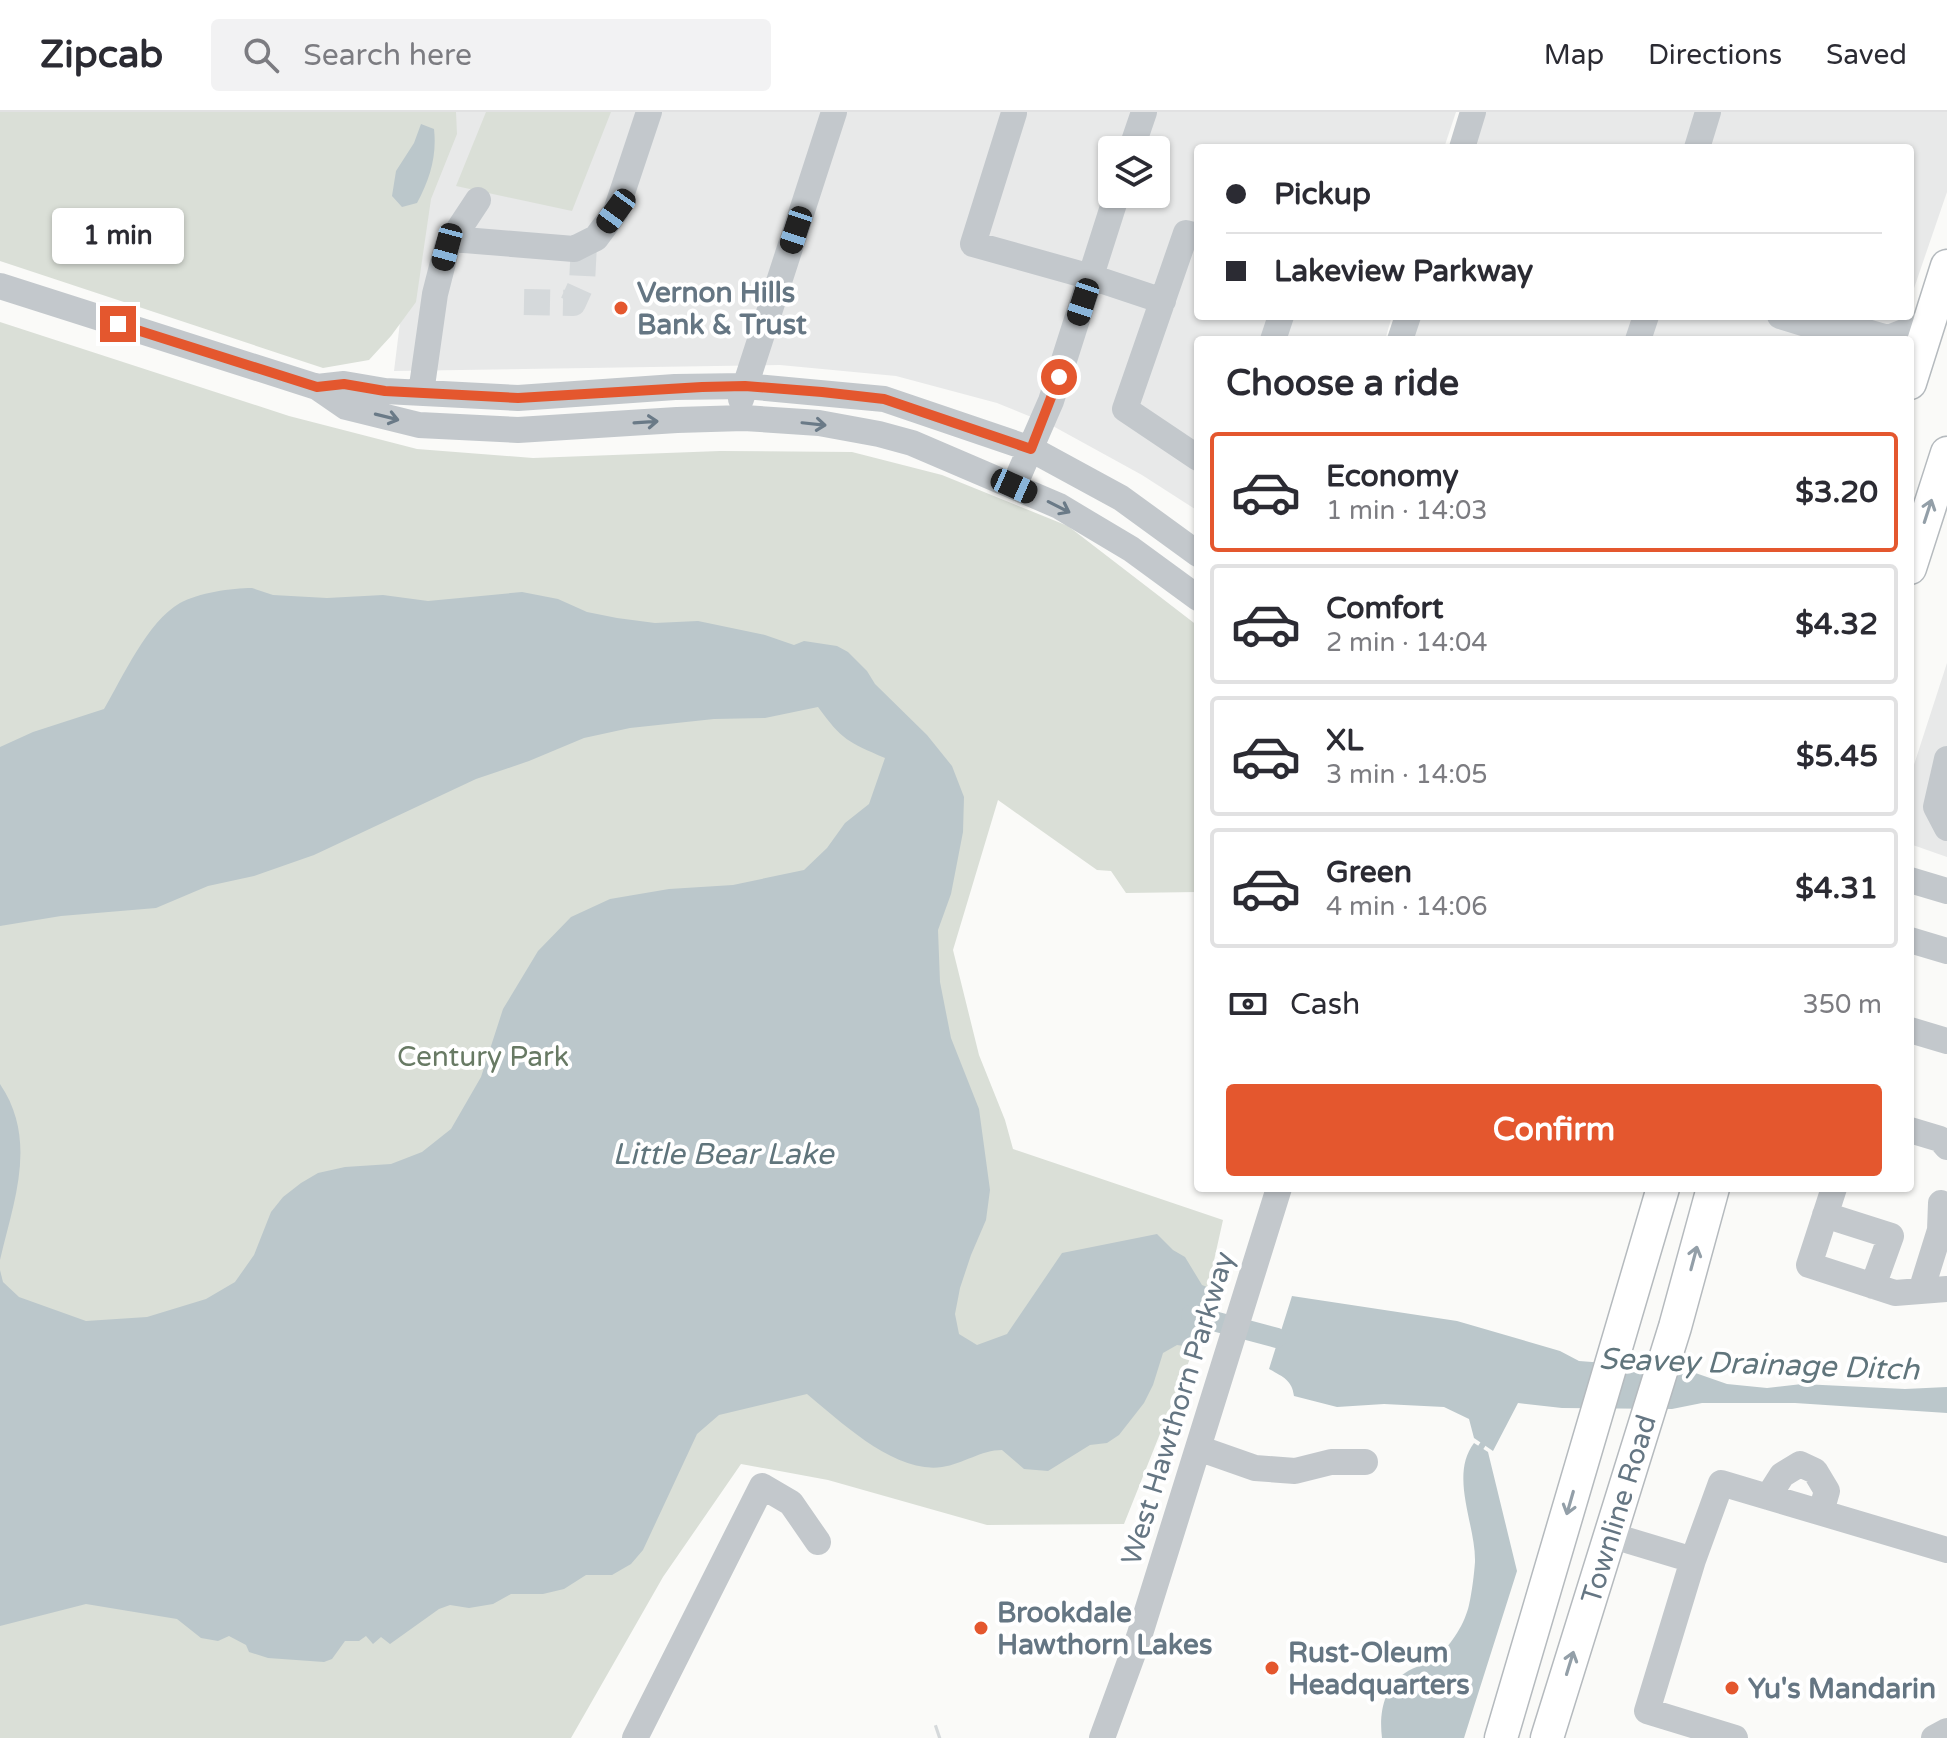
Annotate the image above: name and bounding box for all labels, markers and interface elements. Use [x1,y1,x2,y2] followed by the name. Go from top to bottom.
[211,19,771,91] search box
[40,32,163,78] text: Zipcab
[239,33,283,77] icon: search
[303,37,472,74] text: Search here
[1544,38,1604,72] text: Map
[1648,38,1782,72] text: Directions
[1826,38,1907,72] text: Saved
[1098,136,1170,208] map controls
[1098,136,1170,208] button: layers
[1274,176,1371,213] text: Pickup
[592,185,640,237] car
[777,203,815,257] car
[52,208,184,264] callout: 1 min
[83,220,153,251] text: 1 min
[429,221,465,273] car
[1274,253,1533,290] text: Lakeview Parkway
[1064,275,1102,329] car
[637,276,807,342] place label: Vernon Hills Bank & Trust
[612,299,630,317] marker: Vernon Hills Bank & Trust
[100,306,136,342] route end
[1041,359,1077,395] route start
[1226,362,1459,405] text: Choose a ride
[374,411,400,426] one-way arrow
[632,414,659,429] one-way arrow
[800,416,827,431] one-way arrow
[1230,456,1302,528] icon: car
[1326,458,1459,495] text: Economy
[987,465,1041,507] car
[1795,474,1878,511] text: $3.20
[1326,495,1488,526] text: 1 min · 14:03
[1922,498,1937,523] one-way arrow
[1046,500,1070,515] one-way arrow
[1230,588,1302,660] icon: car
[1326,590,1444,627] text: Comfort
[1795,606,1878,643] text: $4.32
[1326,627,1488,658] text: 2 min · 14:04
[1230,720,1302,792] icon: car
[1326,722,1363,759] text: XL
[1796,738,1878,775] text: $5.45
[1326,759,1488,790] text: 3 min · 14:05
[1230,852,1302,924] icon: car
[1326,854,1412,891] text: Green
[1795,870,1878,907] text: $4.31
[1326,891,1488,922] text: 4 min · 14:06
[1226,982,1270,1026] icon: cash
[1290,986,1360,1023] text: Cash
[1802,989,1882,1020] text: 350 m
[397,1040,569,1074] park label: Century Park
[1226,1084,1882,1176] button: Confirm
[613,1136,835,1173] water label: Little Bear Lake
[1687,1245,1702,1271] one-way arrow
[1114,1248,1242,1569] street label: West Hawthorn Parkway
[1598,1340,1921,1389] water label: Seavey Drainage Ditch
[1574,1411,1664,1608] street label: Townline Road
[1562,1489,1577,1515] one-way arrow
[997,1596,1212,1662] place label: Brookdale Hawthorn Lakes
[972,1619,990,1637] marker: Brookdale Hawthorn Lakes
[1288,1636,1470,1702] place label: Rust-Oleum Headquarters
[1563,1651,1578,1677] one-way arrow
[1263,1659,1281,1677] marker: Rust-Oleum Headquarters
[1748,1672,1936,1706] place label: Yu's Mandarin
[1723,1679,1741,1697] marker: Yu's Mandarin

